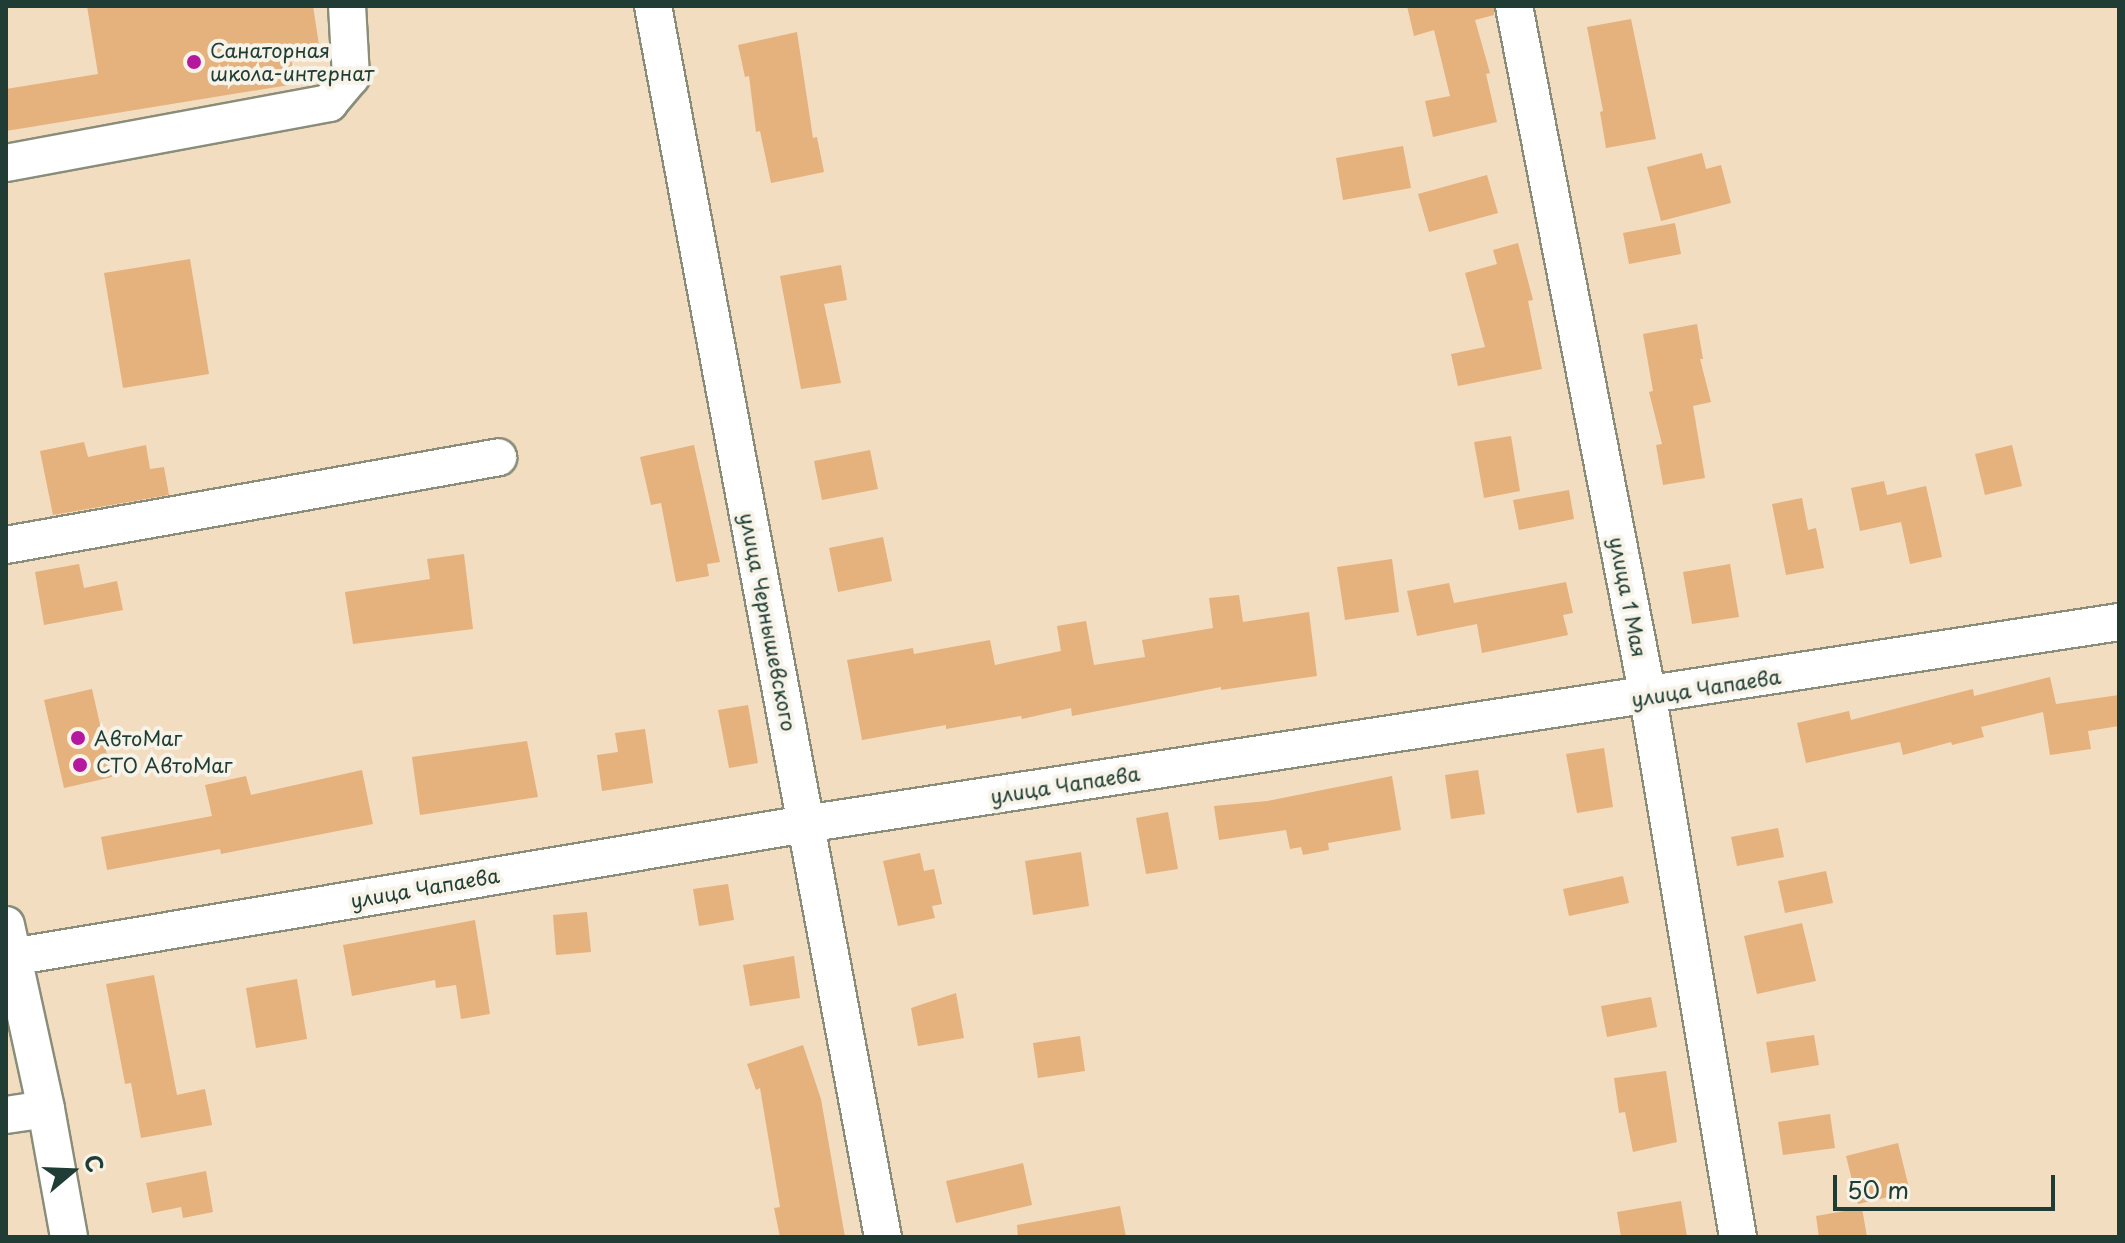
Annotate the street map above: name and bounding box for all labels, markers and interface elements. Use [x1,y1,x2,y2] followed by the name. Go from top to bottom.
[210,38,374,85] place label: Санаторная школа-интернат
[185,53,203,71] marker: Санаторная школа-интернат
[735,510,801,734] street label: улица Чернышевского
[1604,534,1652,660] street label: улица 1 Мая
[1629,664,1783,712] street label: улица Чапаева
[94,726,182,750] place label: АвтоМаг
[69,729,87,747] marker: АвтоМаг
[96,753,234,777] place label: СТО АвтоМаг
[71,756,89,774] marker: СТО АвтоМаг
[988,761,1142,809] street label: улица Чапаева
[348,863,502,913] street label: улица Чапаева
[32,1131,112,1211] north arrow
[77,1150,113,1176] text: С
[1837,1159,2059,1209] scale bar
[1847,1171,1909,1207] text: 50 m

